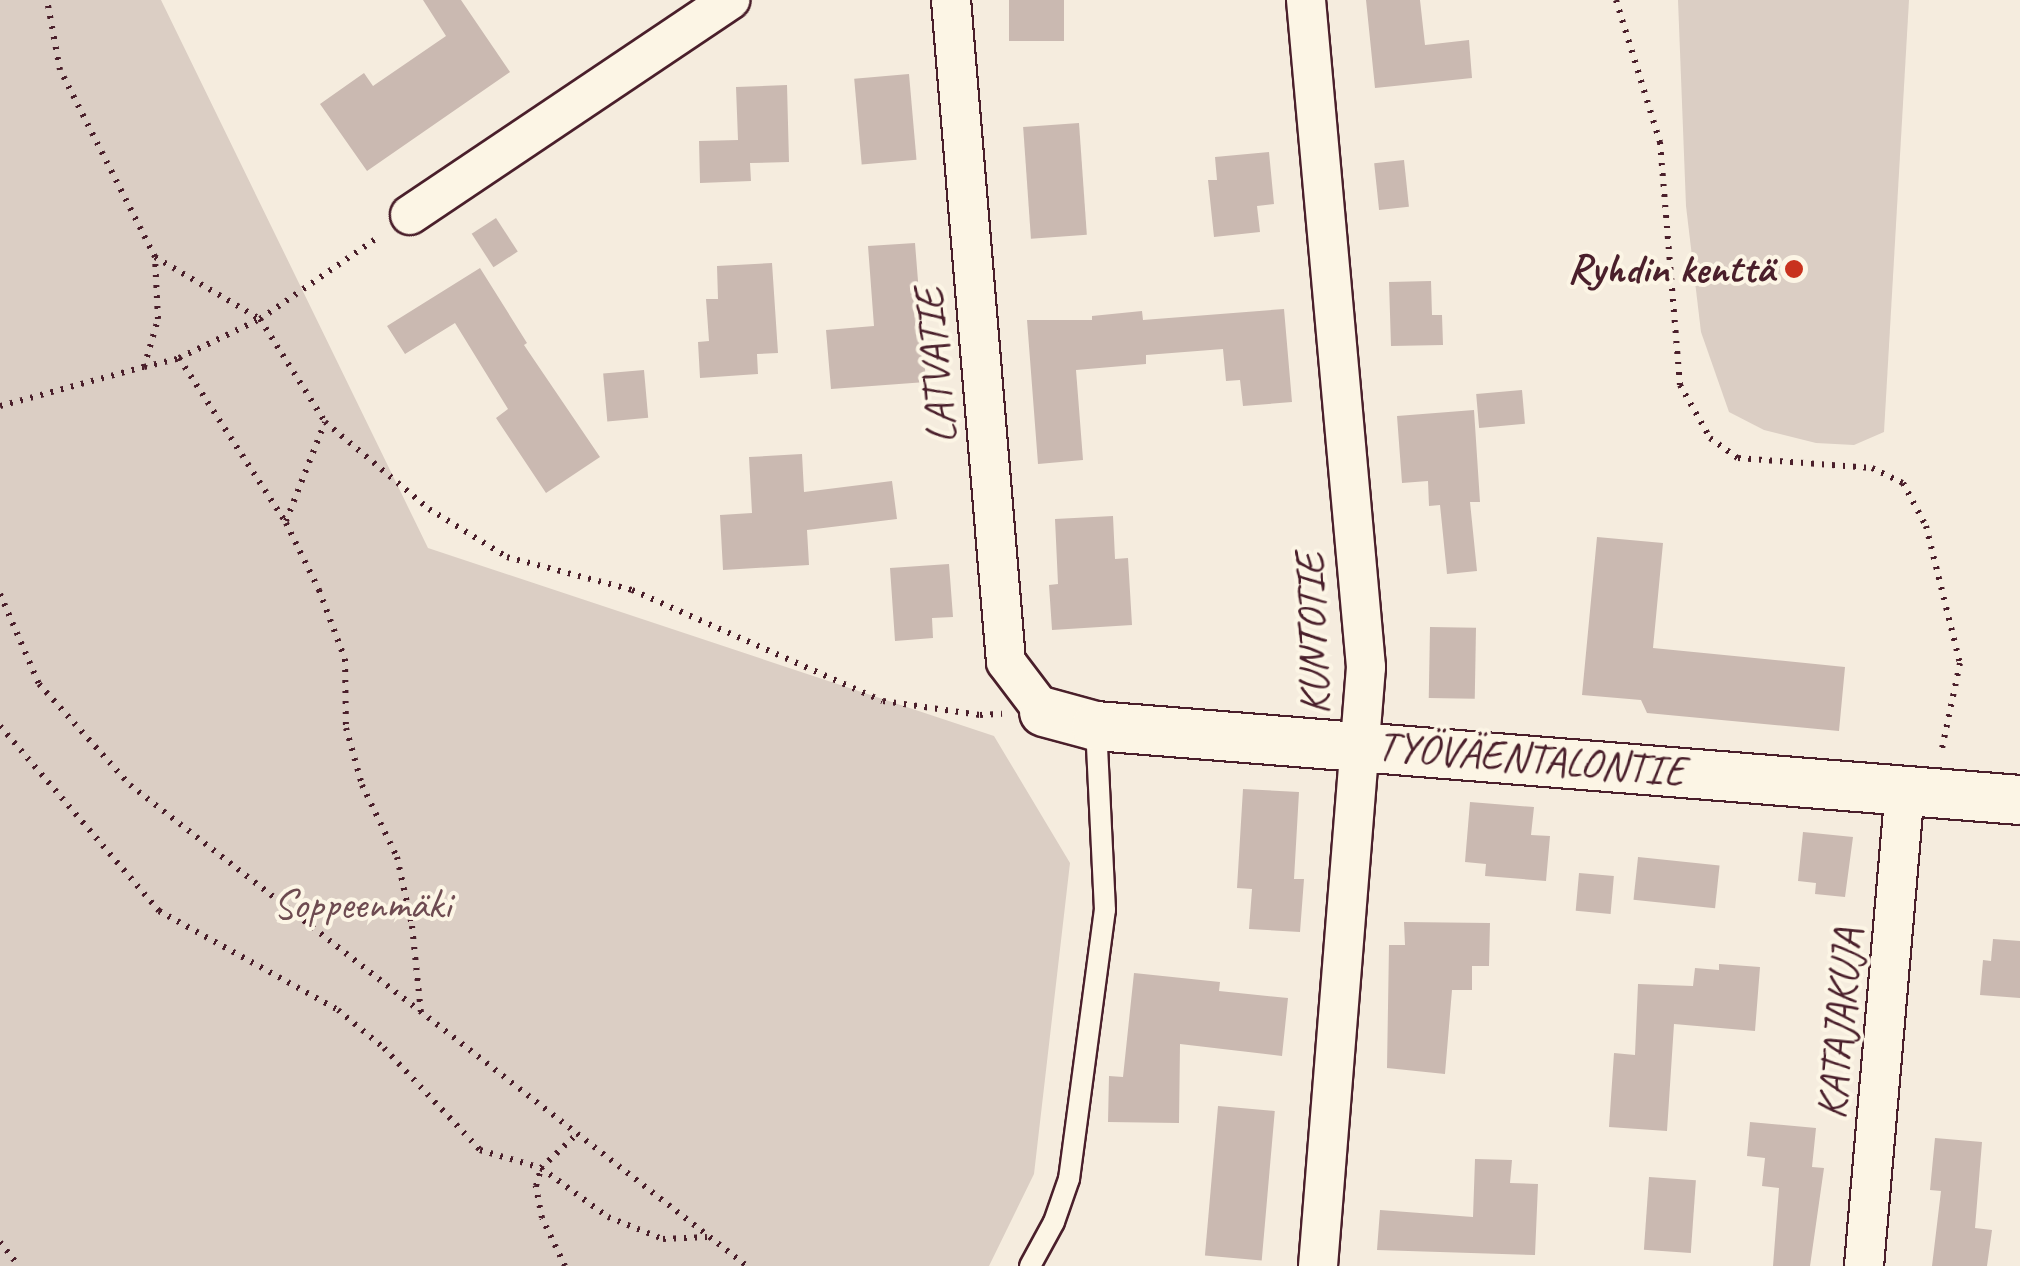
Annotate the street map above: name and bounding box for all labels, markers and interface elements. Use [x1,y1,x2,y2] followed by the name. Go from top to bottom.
[1567,244,1774,294] place label: Ryhdin kenttä
[1783,258,1805,280] marker: Ryhdin kenttä
[904,286,968,446] street label: LATVATIE
[1285,552,1341,716] street label: KUNTOTIE
[1375,720,1687,798] street label: TYÖVÄENTALONTIE
[273,880,451,930] park label: Soppeenmäki
[1807,927,1873,1121] street label: KATAJAKUJA

